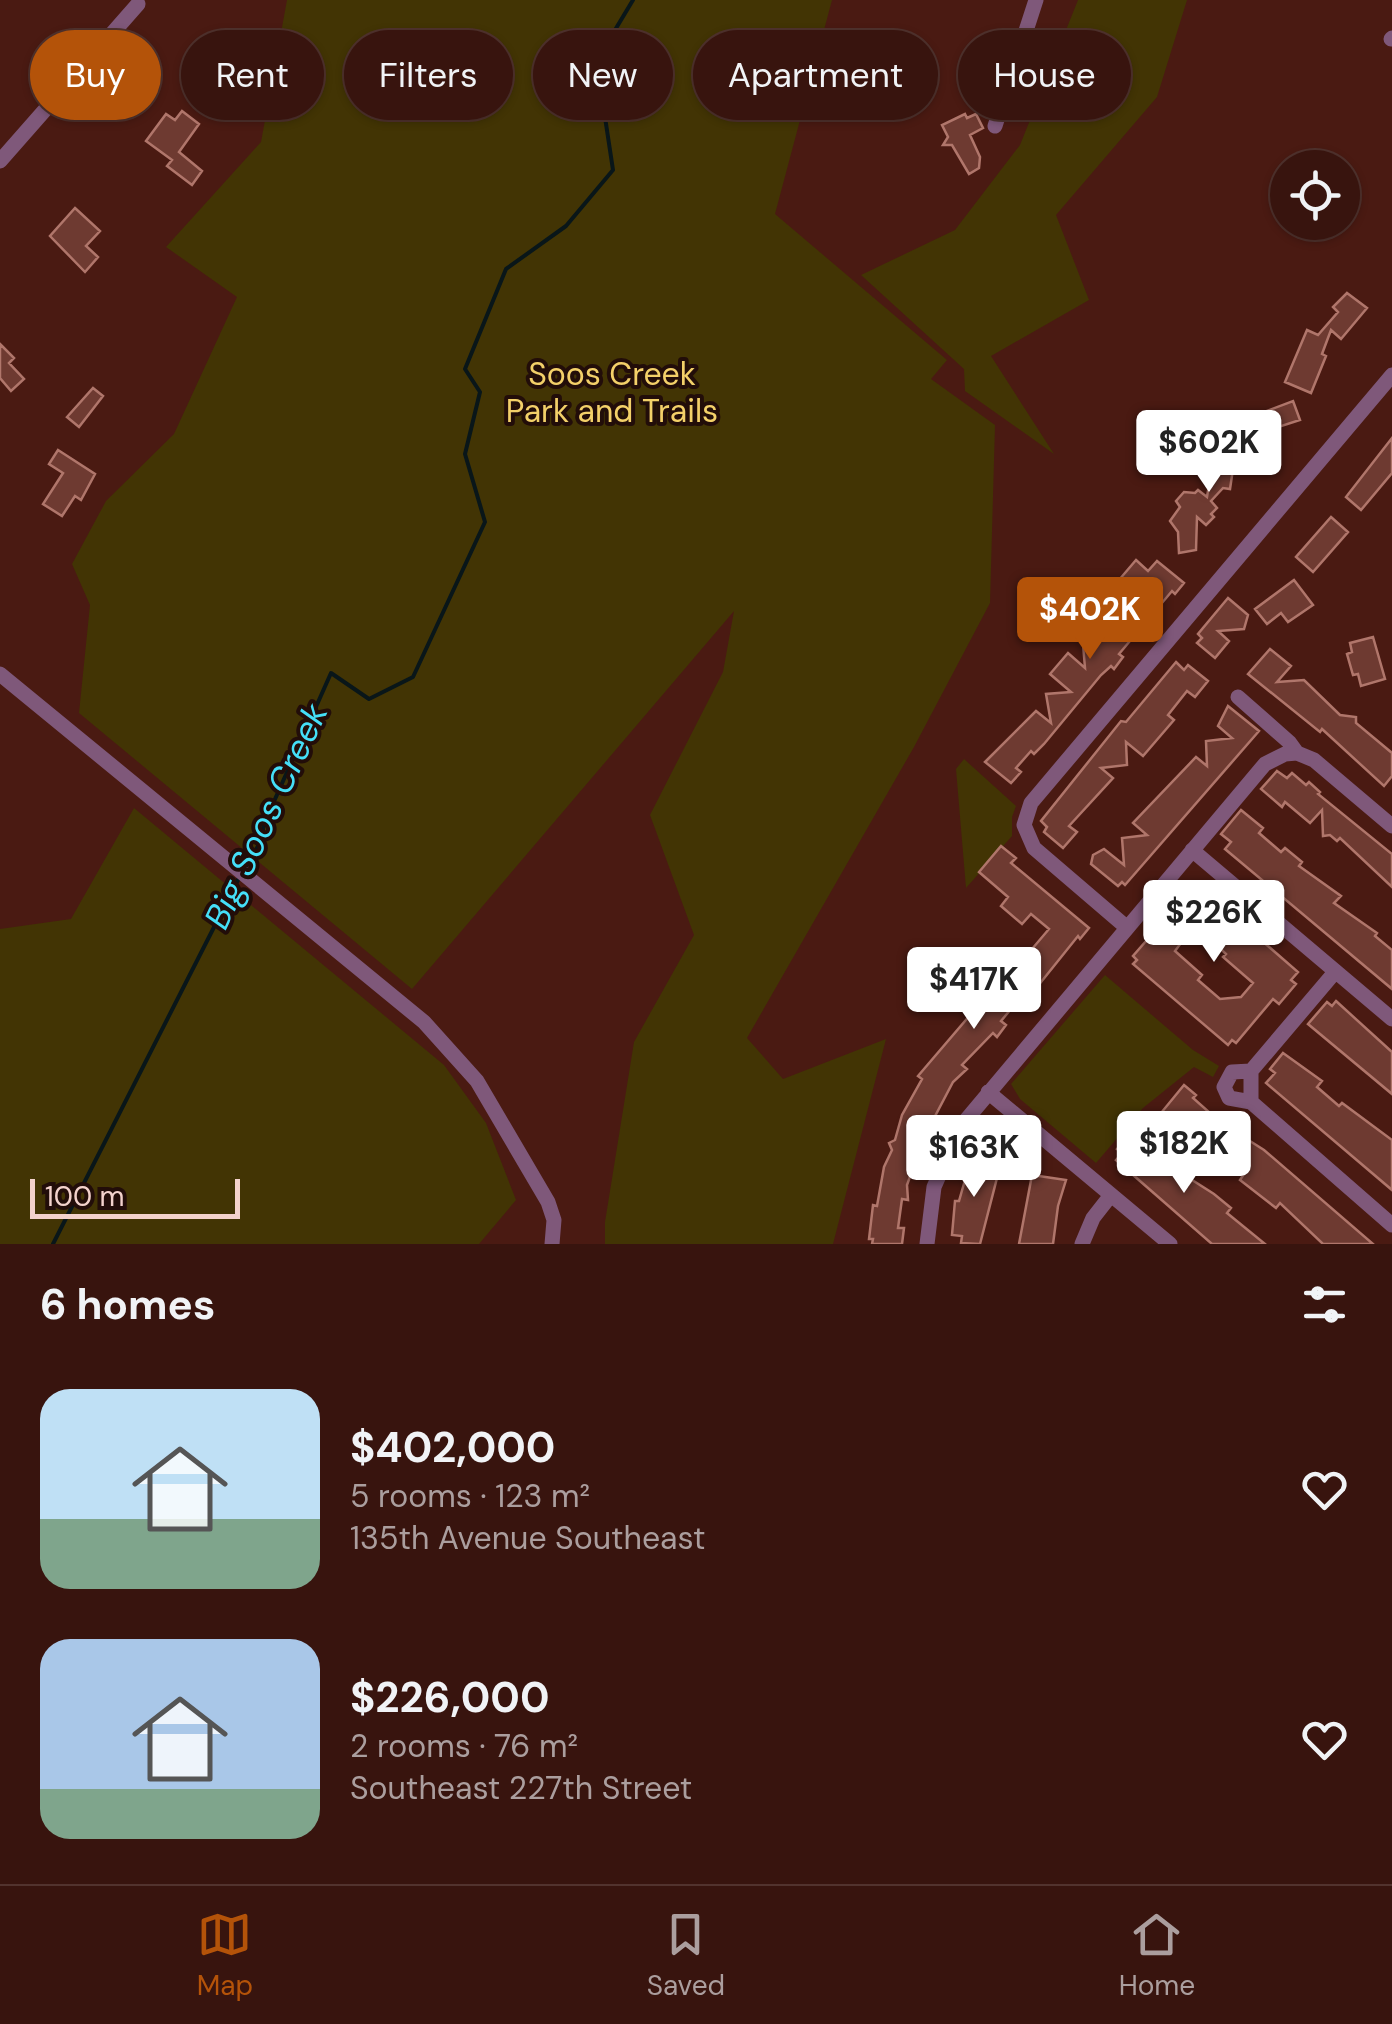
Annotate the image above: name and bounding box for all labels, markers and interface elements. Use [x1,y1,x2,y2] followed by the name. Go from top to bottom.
[30,30,161,120] chip: Buy
[181,30,324,120] chip: Rent
[344,30,513,120] chip: Filters
[533,30,673,120] chip: New
[693,30,938,120] chip: Apartment
[958,30,1131,120] chip: House
[1270,150,1360,240] map controls
[1270,150,1360,240] button: locate
[506,353,718,432] park label: Soos Creek Park and Trails
[1139,410,1279,495] pin: $602K
[1158,421,1260,463] text: $602K
[1020,577,1160,662] pin: $402K
[1039,588,1141,630] text: $402K
[194,696,338,936] water label: Big Soos Creek
[1144,880,1284,965] pin: $226K
[1165,891,1263,933] text: $226K
[904,947,1044,1032] pin: $417K
[929,958,1019,1000] text: $417K
[1114,1111,1254,1196] pin: $182K
[904,1115,1044,1200] pin: $163K
[1139,1122,1229,1164] text: $182K
[928,1126,1020,1168] text: $163K
[30,1174,240,1218] scale bar
[45,1178,124,1215] text: 100 m
[40,1277,215,1332] text: 6 homes
[1297,1277,1352,1332] icon: filters
[350,1420,555,1475] text: $402,000
[120,1429,240,1549] icon: home
[1297,1462,1352,1517] icon: heart
[350,1475,590,1517] text: 5 rooms · 123 m²
[350,1517,705,1559] text: 135th Avenue Southeast
[350,1670,550,1725] text: $226,000
[120,1679,240,1799] icon: home
[1297,1712,1352,1767] icon: heart
[350,1725,578,1767] text: 2 rooms · 76 m²
[350,1767,692,1809] text: Southeast 227th Street
[197,1907,253,2004] tab: Map
[647,1907,725,2004] tab: Saved
[1119,1907,1195,2004] tab: Home

